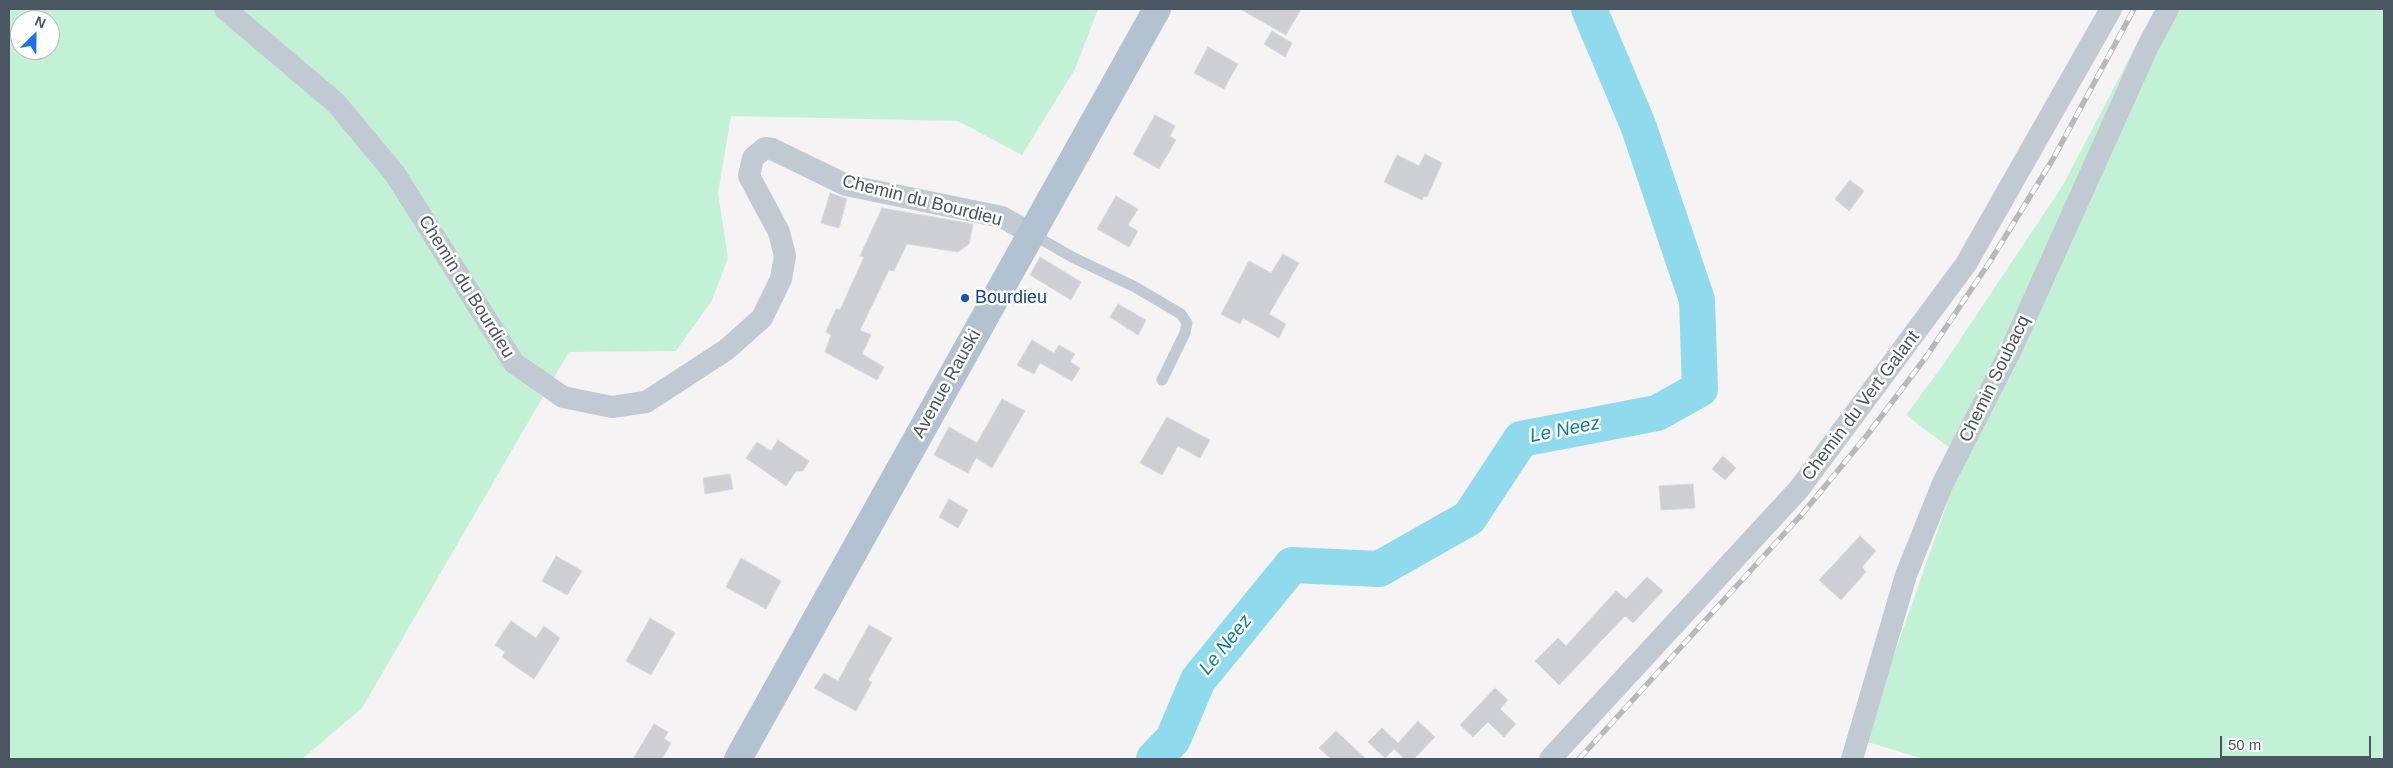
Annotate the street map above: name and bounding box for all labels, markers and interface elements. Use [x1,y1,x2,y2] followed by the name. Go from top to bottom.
[10,10,60,60] north arrow
[33,13,48,31] text: N
[840,171,1004,231] street label: Chemin du Bourdieu
[413,212,519,362] street label: Chemin du Bourdieu
[975,287,1047,309] place label: Bourdieu
[959,292,971,304] marker: Bourdieu
[1955,312,2035,446] street label: Chemin Soubacq
[908,326,986,442] street label: Avenue Rauski
[1798,327,1924,485] street label: Chemin du Vert Galant
[1528,412,1602,448] water label: Le Neez
[1195,610,1257,680] water label: Le Neez
[2223,726,2374,758] scale bar
[2228,736,2261,753] text: 50 m

